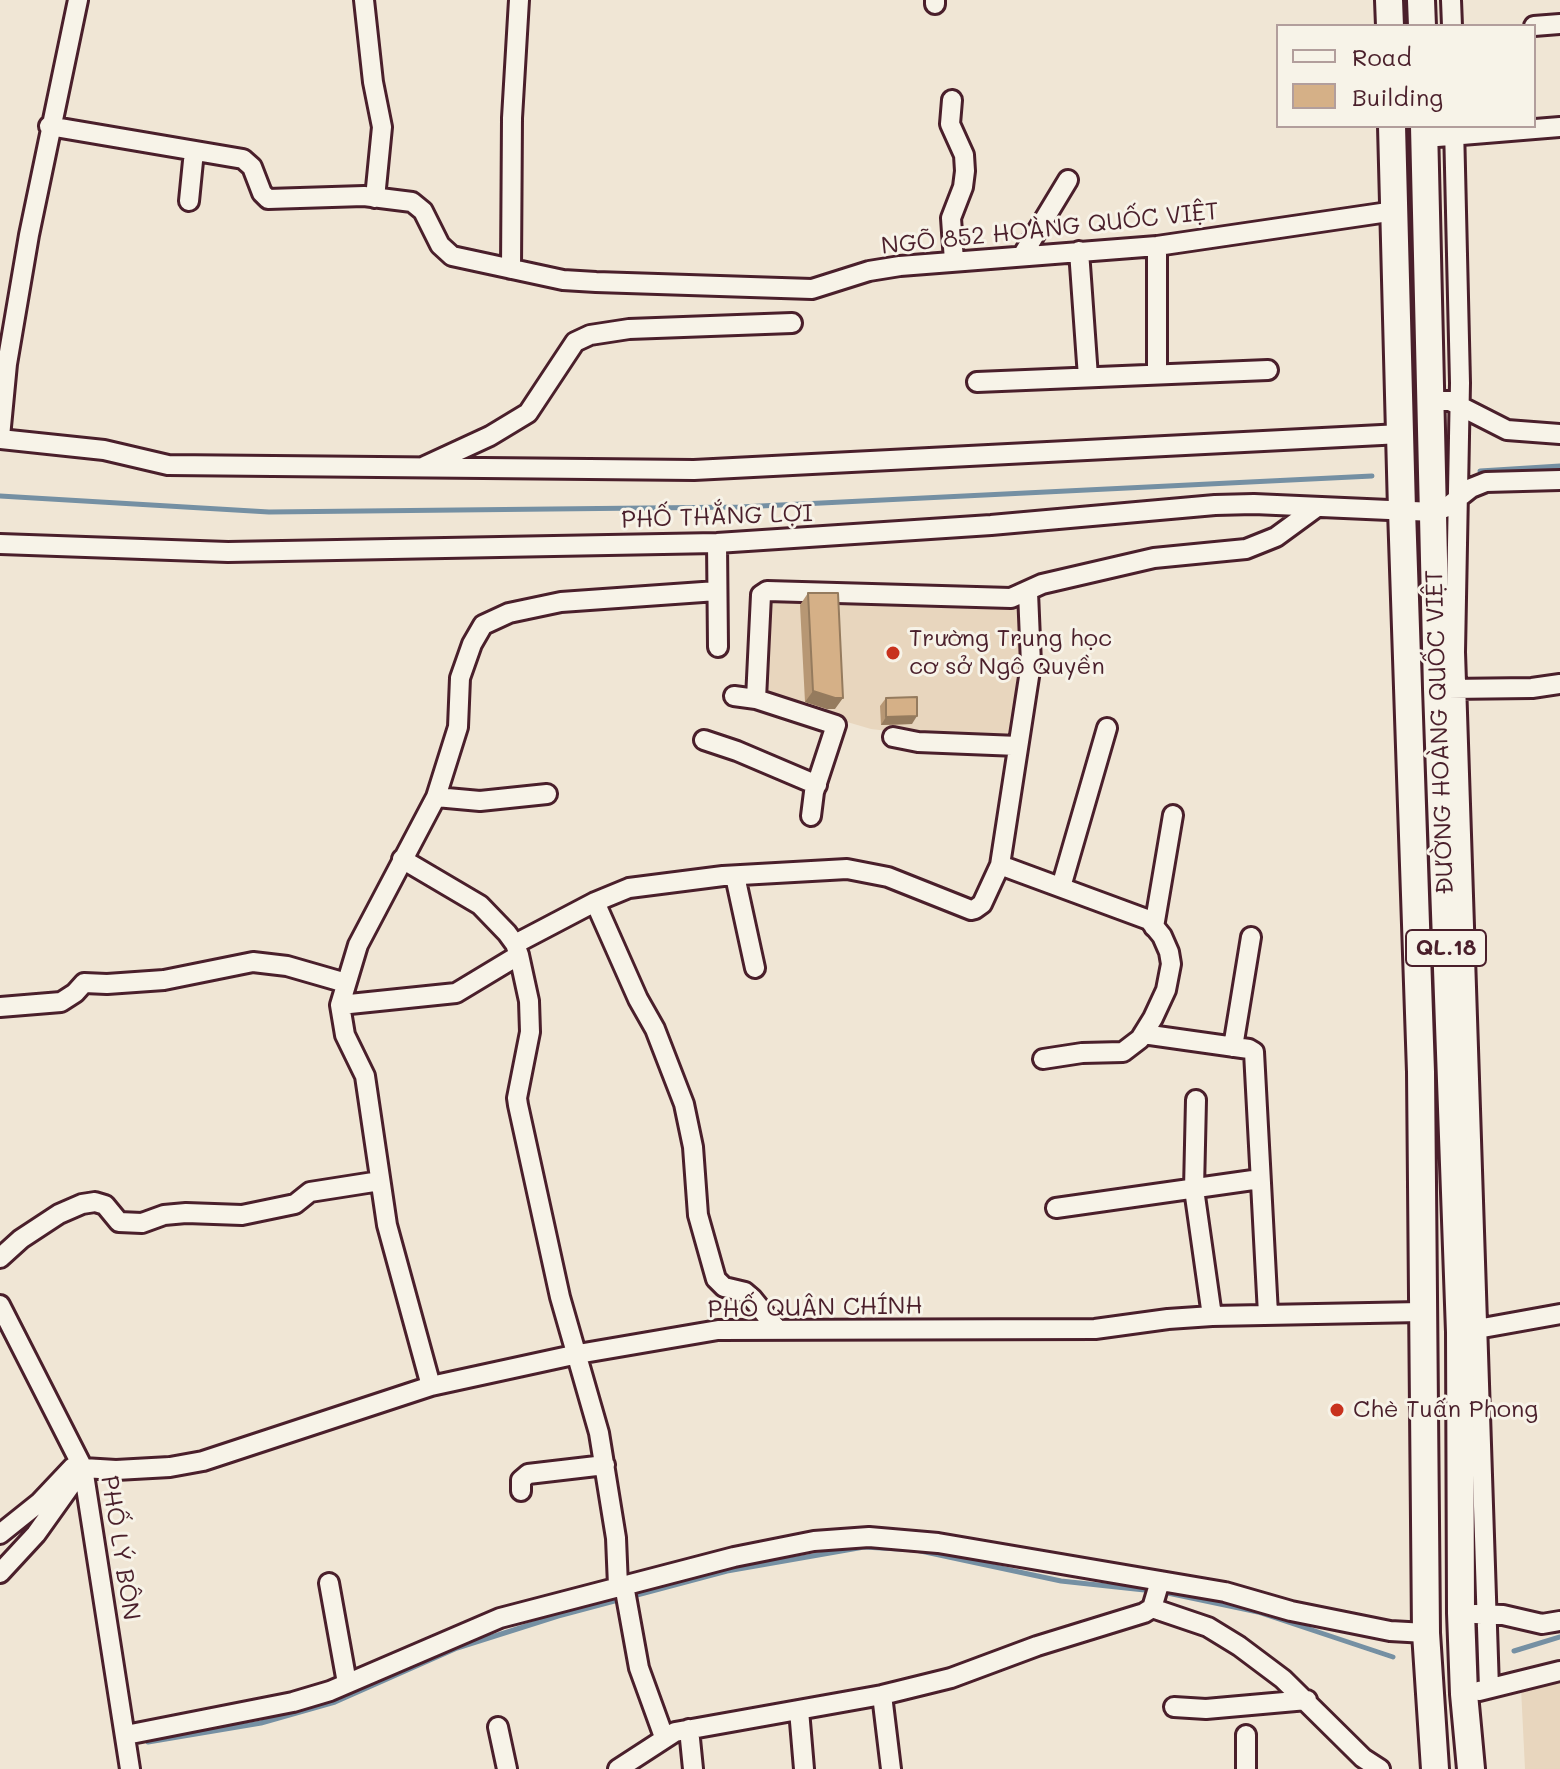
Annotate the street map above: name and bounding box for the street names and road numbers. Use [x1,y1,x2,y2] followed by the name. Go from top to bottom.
[880,197,1220,261] street label: NGÕ 852 HOÀNG QUỐC VIỆT
[621,499,813,535] street label: PHỐ THẮNG LỢI
[1420,569,1460,895] street label: ĐƯỜNG HOÀNG QUỐC VIỆT
[1406,930,1486,966] road number: QL.18
[707,1292,923,1324] street label: PHỐ QUÂN CHÍNH
[94,1474,146,1622] street label: PHỐ LÝ BÔN

